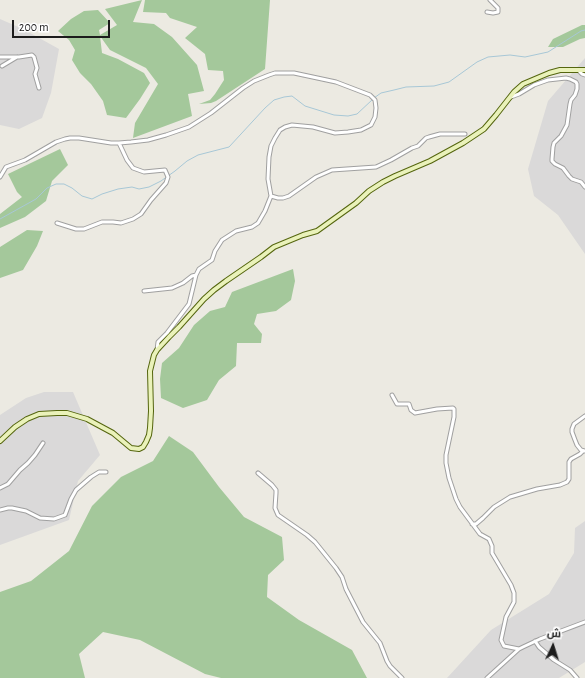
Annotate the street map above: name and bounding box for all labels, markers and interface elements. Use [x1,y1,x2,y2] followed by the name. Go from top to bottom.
[14,12,112,38] scale bar
[19,21,49,33] text: 200 m
[533,626,573,666] north arrow
[546,628,561,640] text: ش

